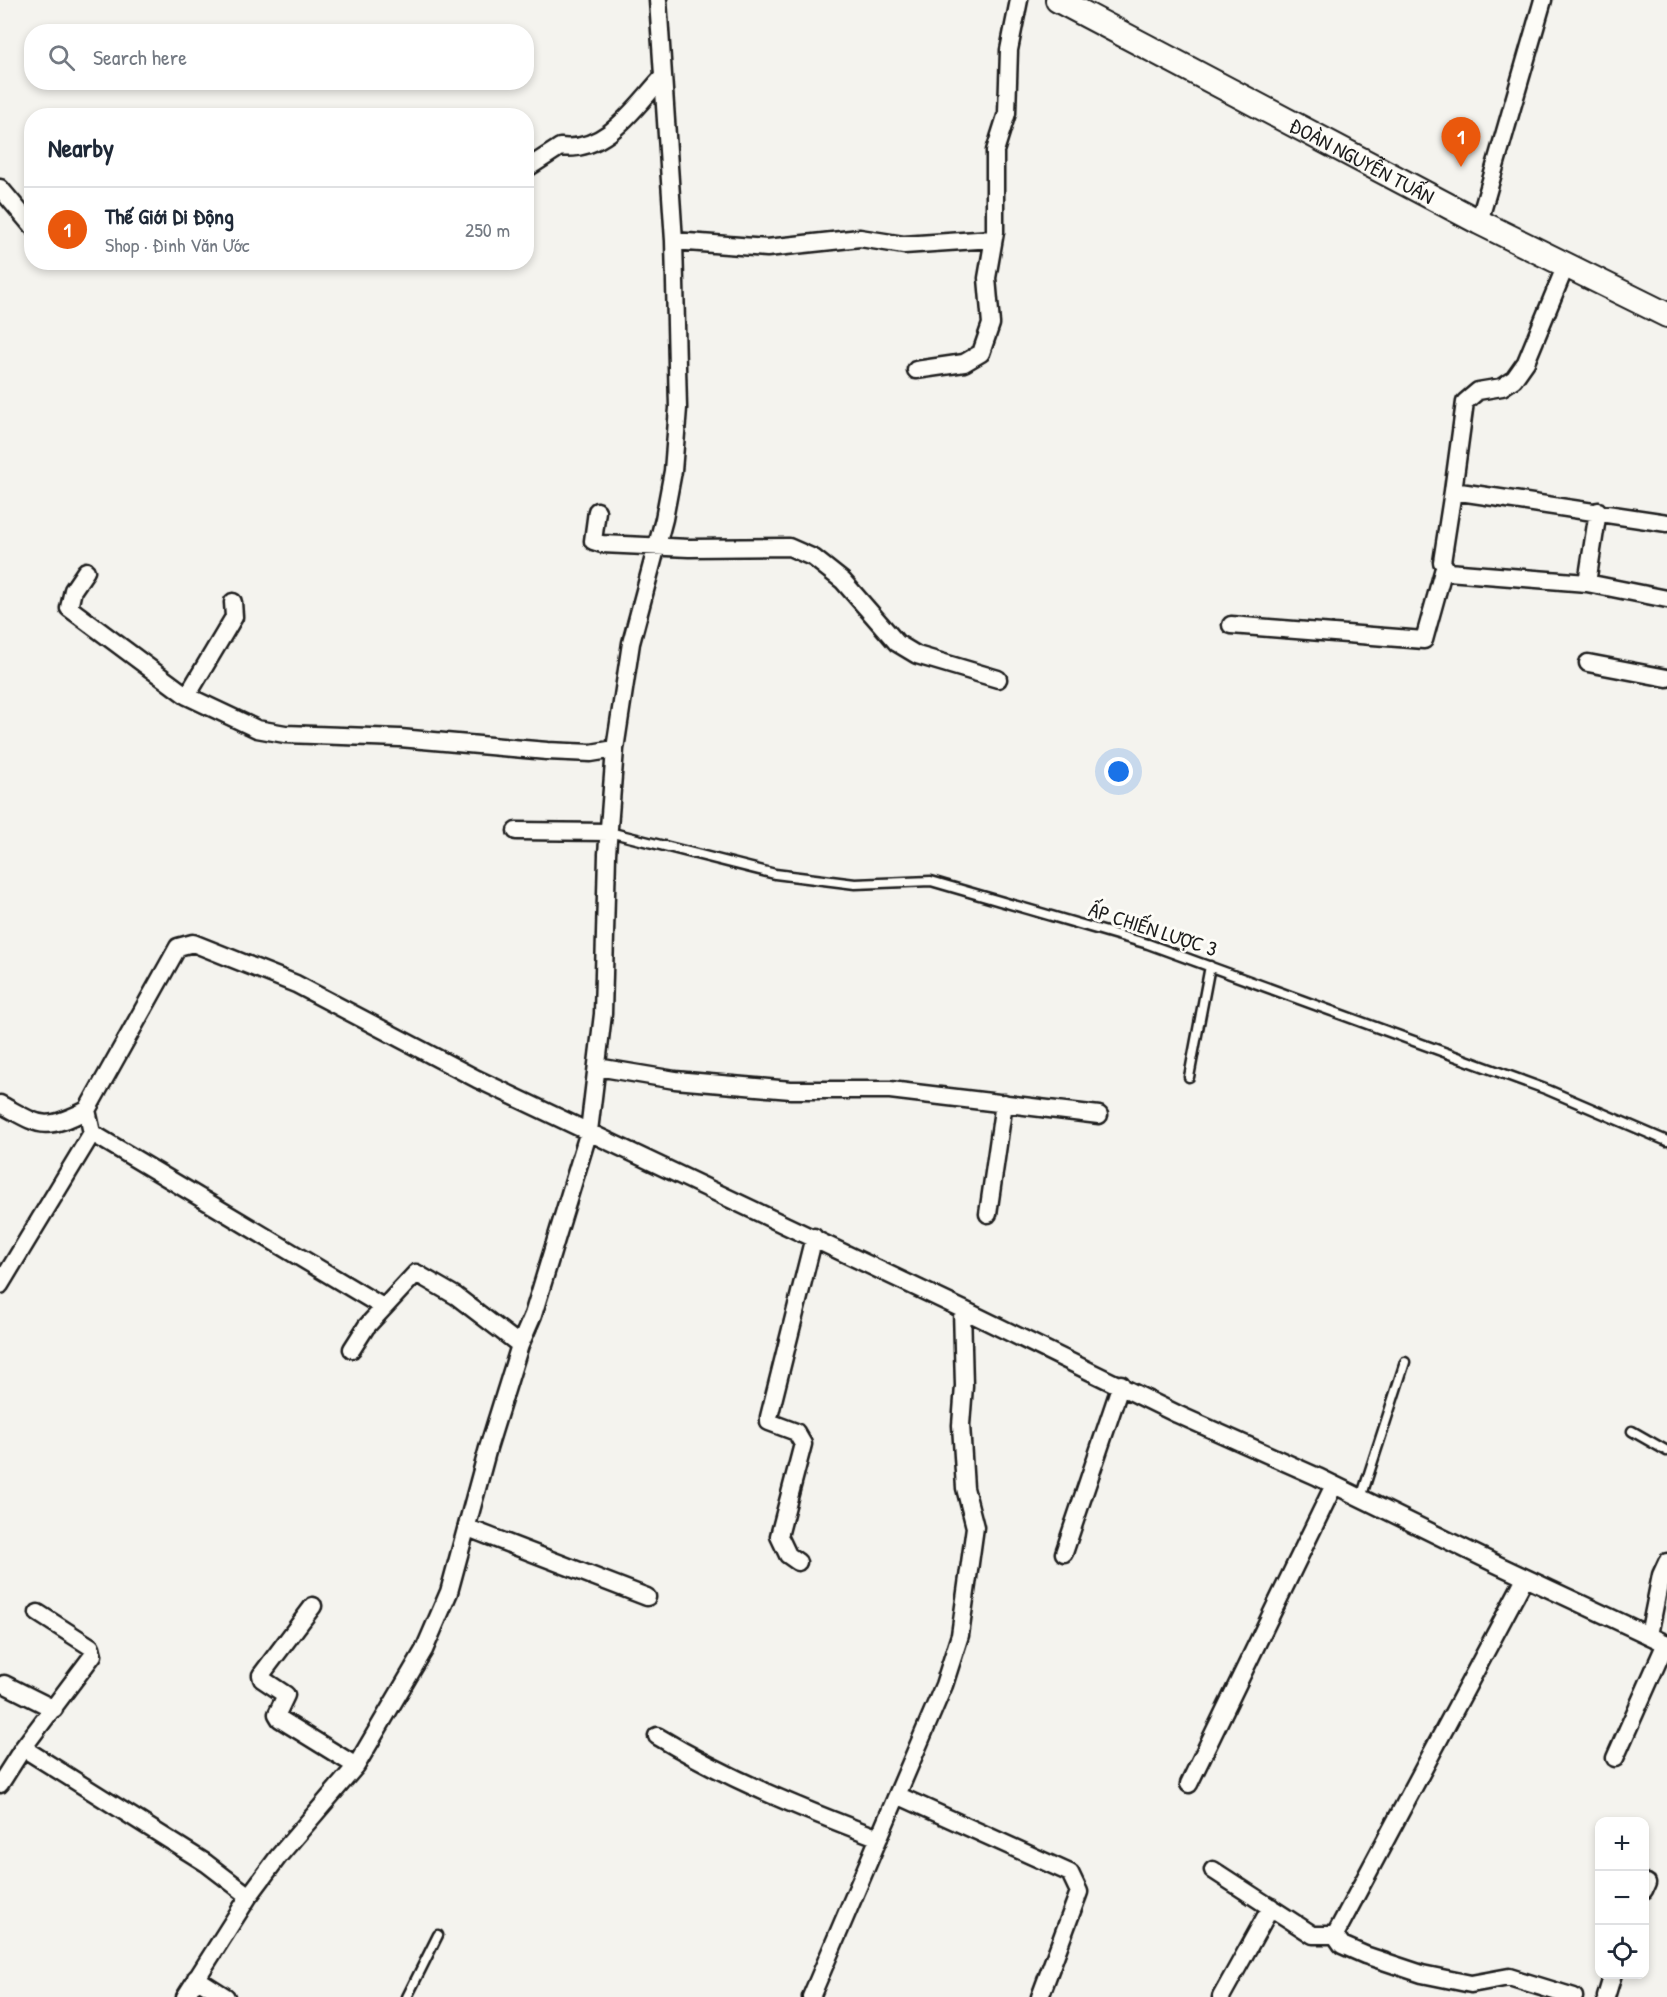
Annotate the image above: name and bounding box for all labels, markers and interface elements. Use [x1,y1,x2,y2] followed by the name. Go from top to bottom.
[24,24,534,90] search box
[45,41,78,74] icon: search
[93,42,187,72] text: Search here
[1285,110,1440,211] street label: ĐOÀN NGUYỄN TUẤN
[1442,118,1480,167] pin: 1
[48,130,114,165] text: Nearby
[105,201,234,231] text: Thế Giới Di Động
[64,216,71,243] text: 1
[465,216,510,243] text: 250 m
[105,231,249,258] text: Shop · Đinh Văn Ước
[1104,757,1133,786] your location
[1085,895,1221,963] street label: ẤP CHIẾN LƯỢC 3
[1595,1817,1649,1979] map controls
[1595,1817,1649,1871] button: +
[1595,1871,1649,1925] button: −
[1595,1925,1649,1979] button: locate

